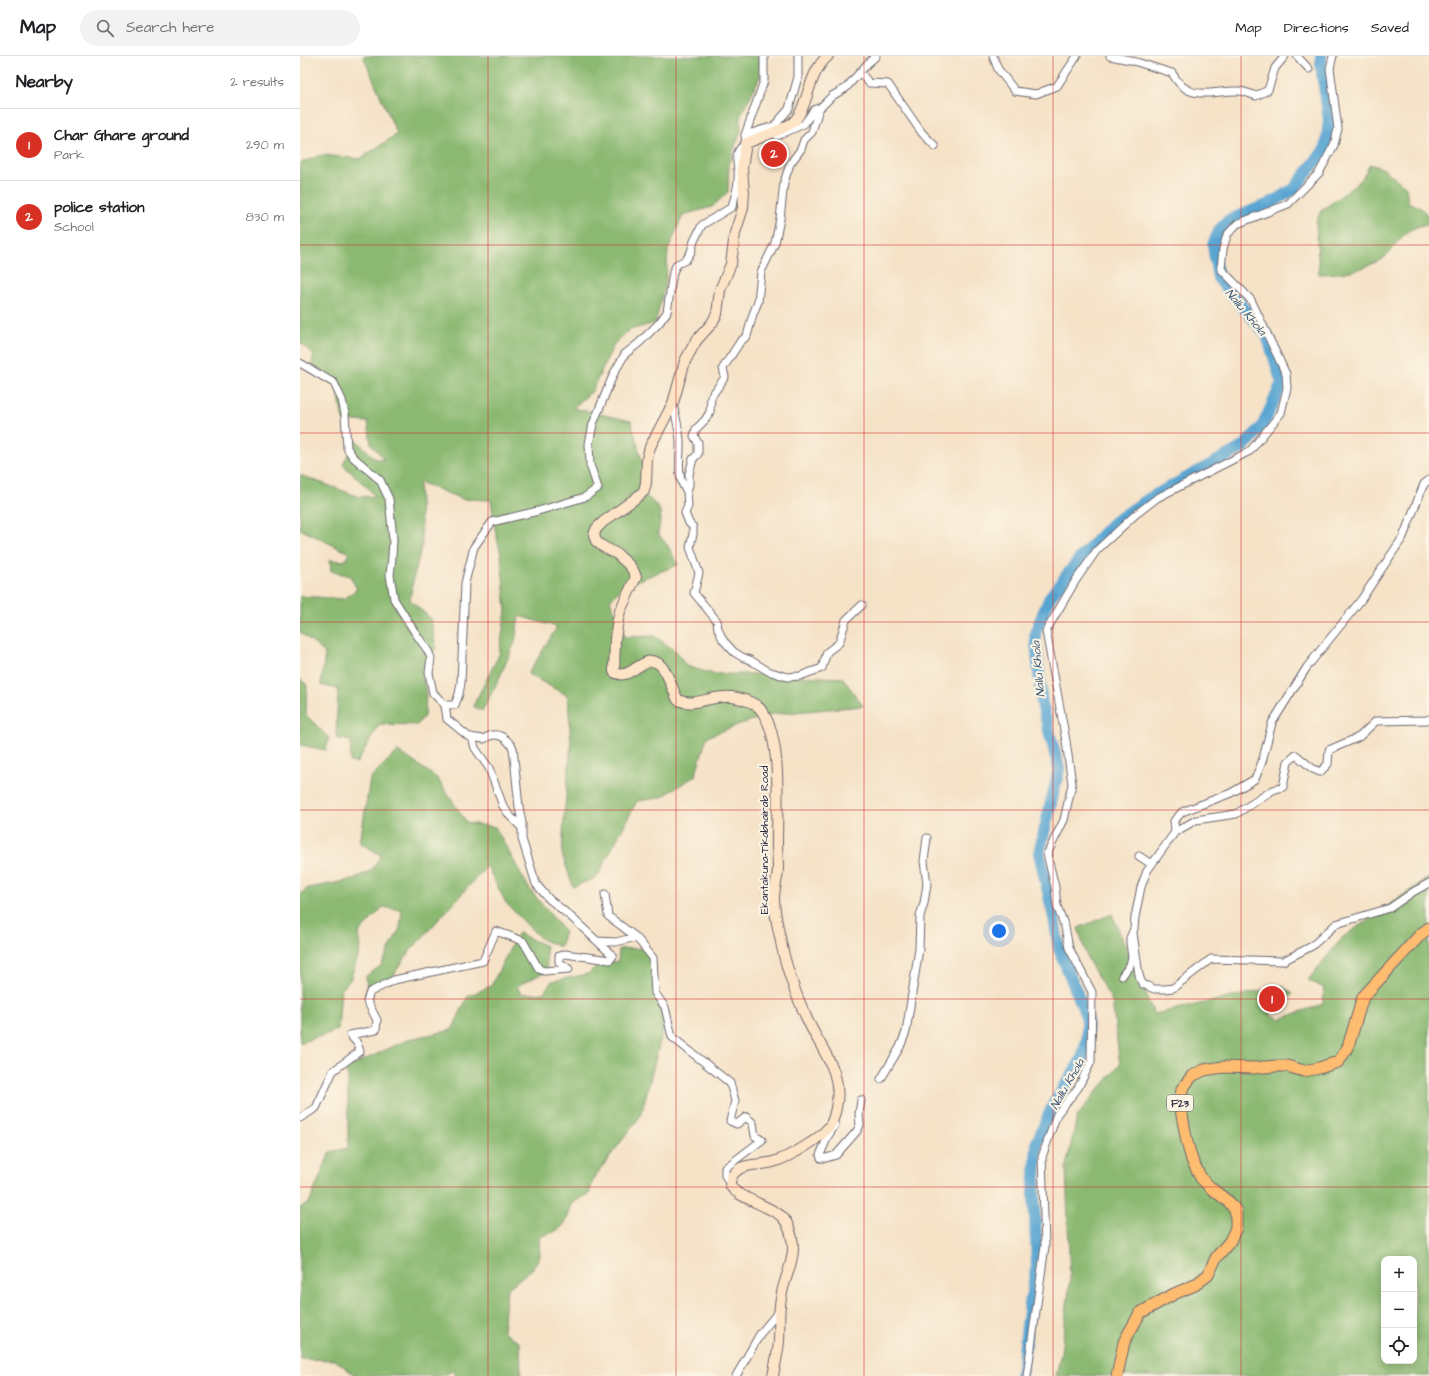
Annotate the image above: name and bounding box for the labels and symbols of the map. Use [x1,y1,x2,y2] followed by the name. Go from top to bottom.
[761,139,787,169] pin: 2
[1221,285,1271,340] water label: Nallu Khola
[1028,639,1049,698] water label: Nallu Khola
[757,765,772,914] street label: Ekantakuna-Tikabhairab Road
[989,921,1009,941] your location
[1259,984,1285,1014] pin: 1
[1046,1055,1089,1113] water label: Nallu Khola
[1167,1095,1193,1111] road number: F23

